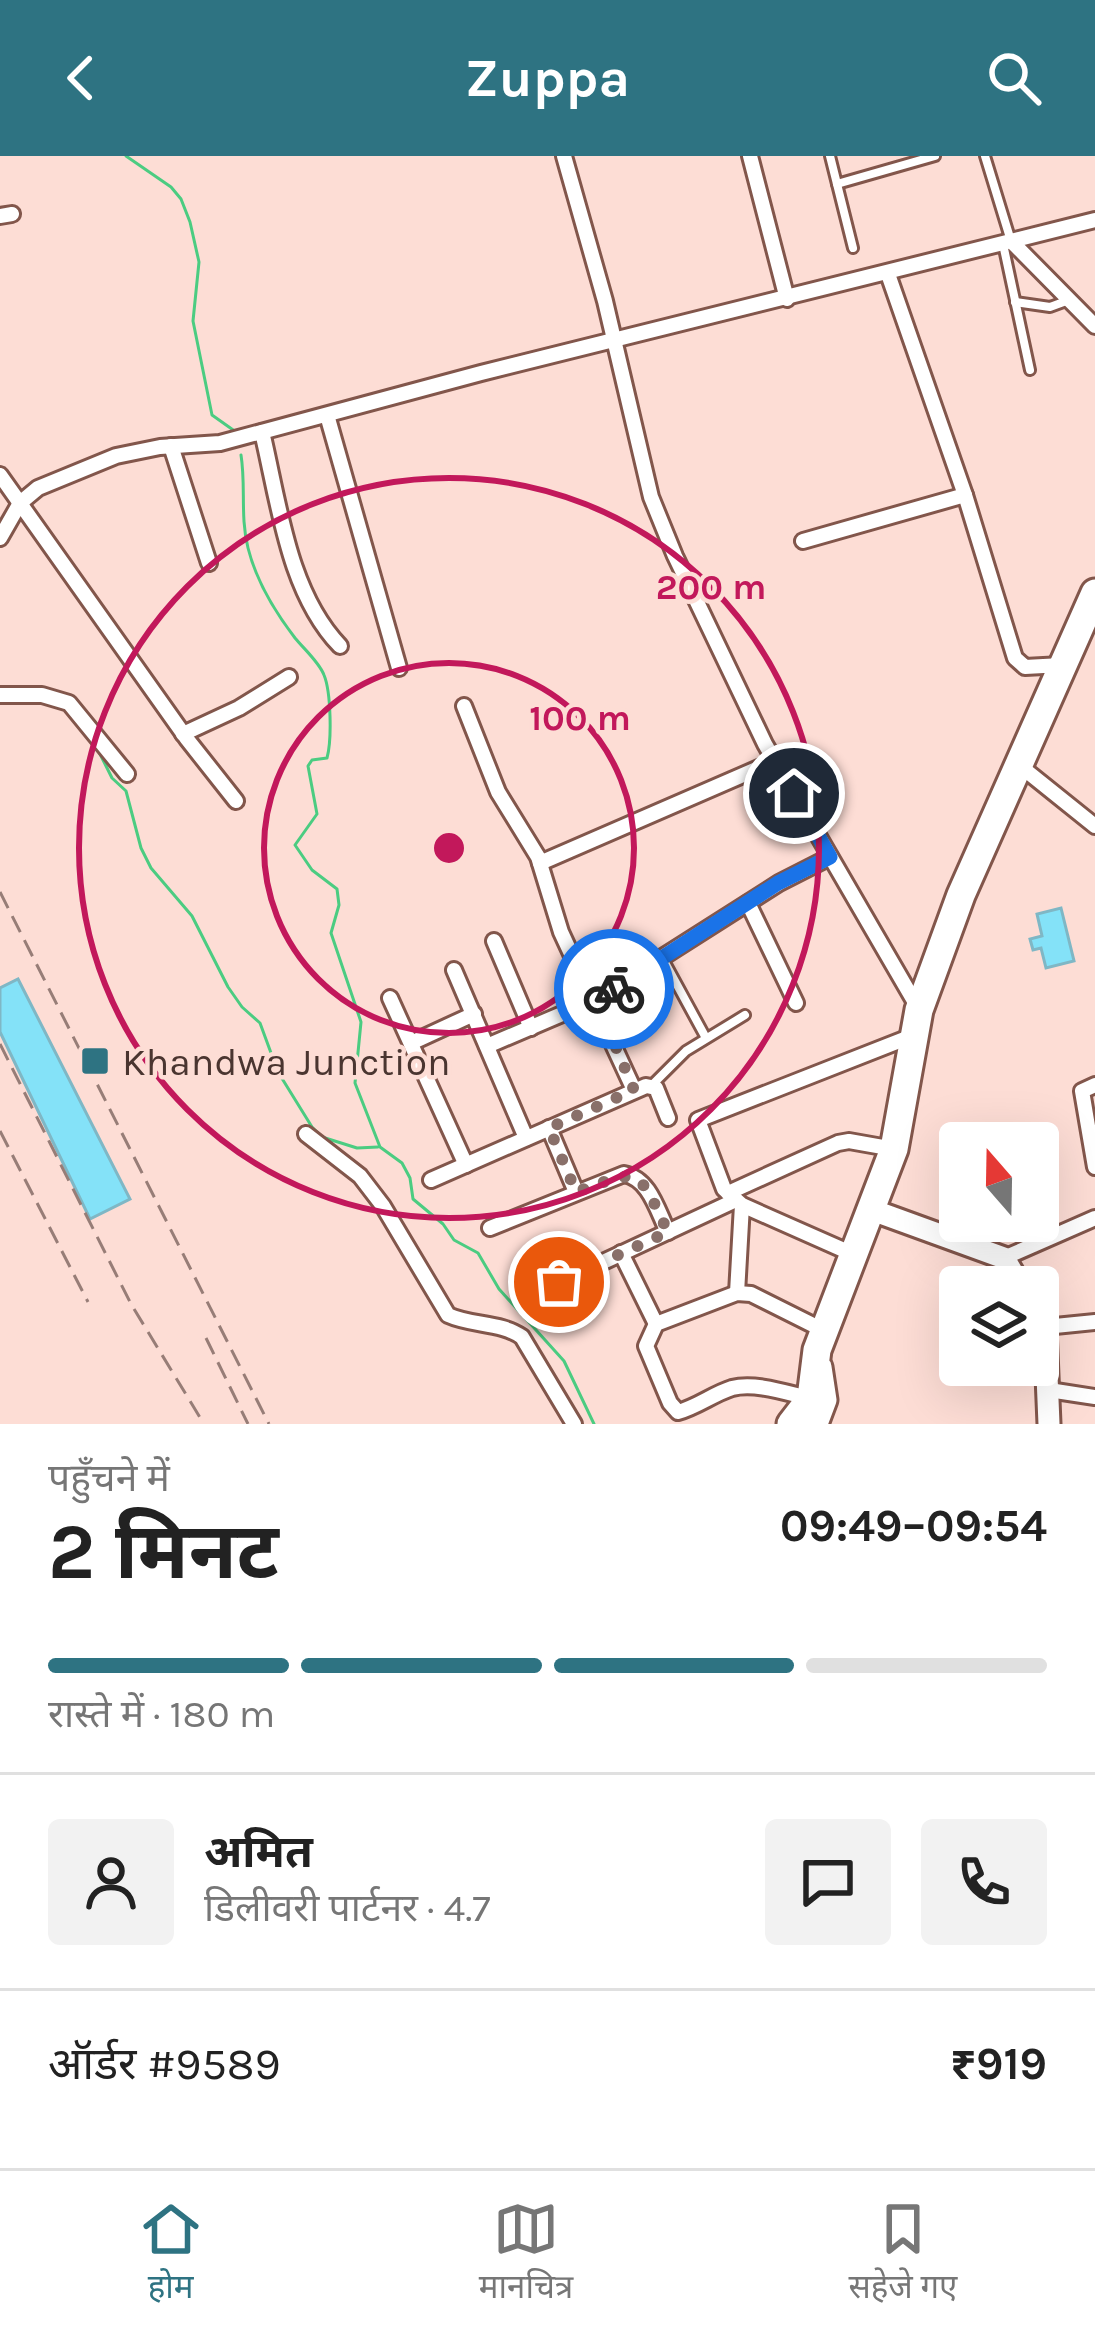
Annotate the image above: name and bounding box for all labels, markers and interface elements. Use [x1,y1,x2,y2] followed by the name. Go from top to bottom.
[48,45,114,111] icon: back
[981,45,1047,111] icon: search
[465,46,630,110] text: Zuppa
[656,566,766,608] text: 200 m
[529,697,631,739] text: 100 m
[743,742,845,844] pin
[761,760,827,826] icon: home
[428,827,470,869] centre of rings
[554,929,674,1049] courier
[581,956,647,1022] icon: bike
[122,1039,450,1085] place label: Khandwa Junction
[79,1045,111,1077] marker: Khandwa Junction
[939,1122,1059,1242] north arrow
[939,1122,1059,1386] map controls
[508,1231,610,1333] pin
[526,1249,592,1315] icon: bag
[939,1266,1059,1386] button: layers
[48,1455,170,1501] text: पहुँचने में
[780,1500,1047,1552] text: 09:49–09:54
[48,1506,279,1598] text: 2 मिनट
[48,1691,275,1737] text: रास्ते में · 180 m
[48,1819,174,1945] button: person
[765,1819,891,1945] button: chat
[921,1819,1047,1945] button: phone
[204,1826,313,1878] text: अमित
[204,1885,491,1931] text: डिलीवरी पार्टनर · 4.7
[48,2038,281,2090] text: ऑर्डर #9589
[950,2038,1047,2090] text: ₹919
[138,2196,204,2311] tab: होम
[479,2196,573,2311] tab: मानचित्र
[848,2196,957,2311] tab: सहेजे गए

